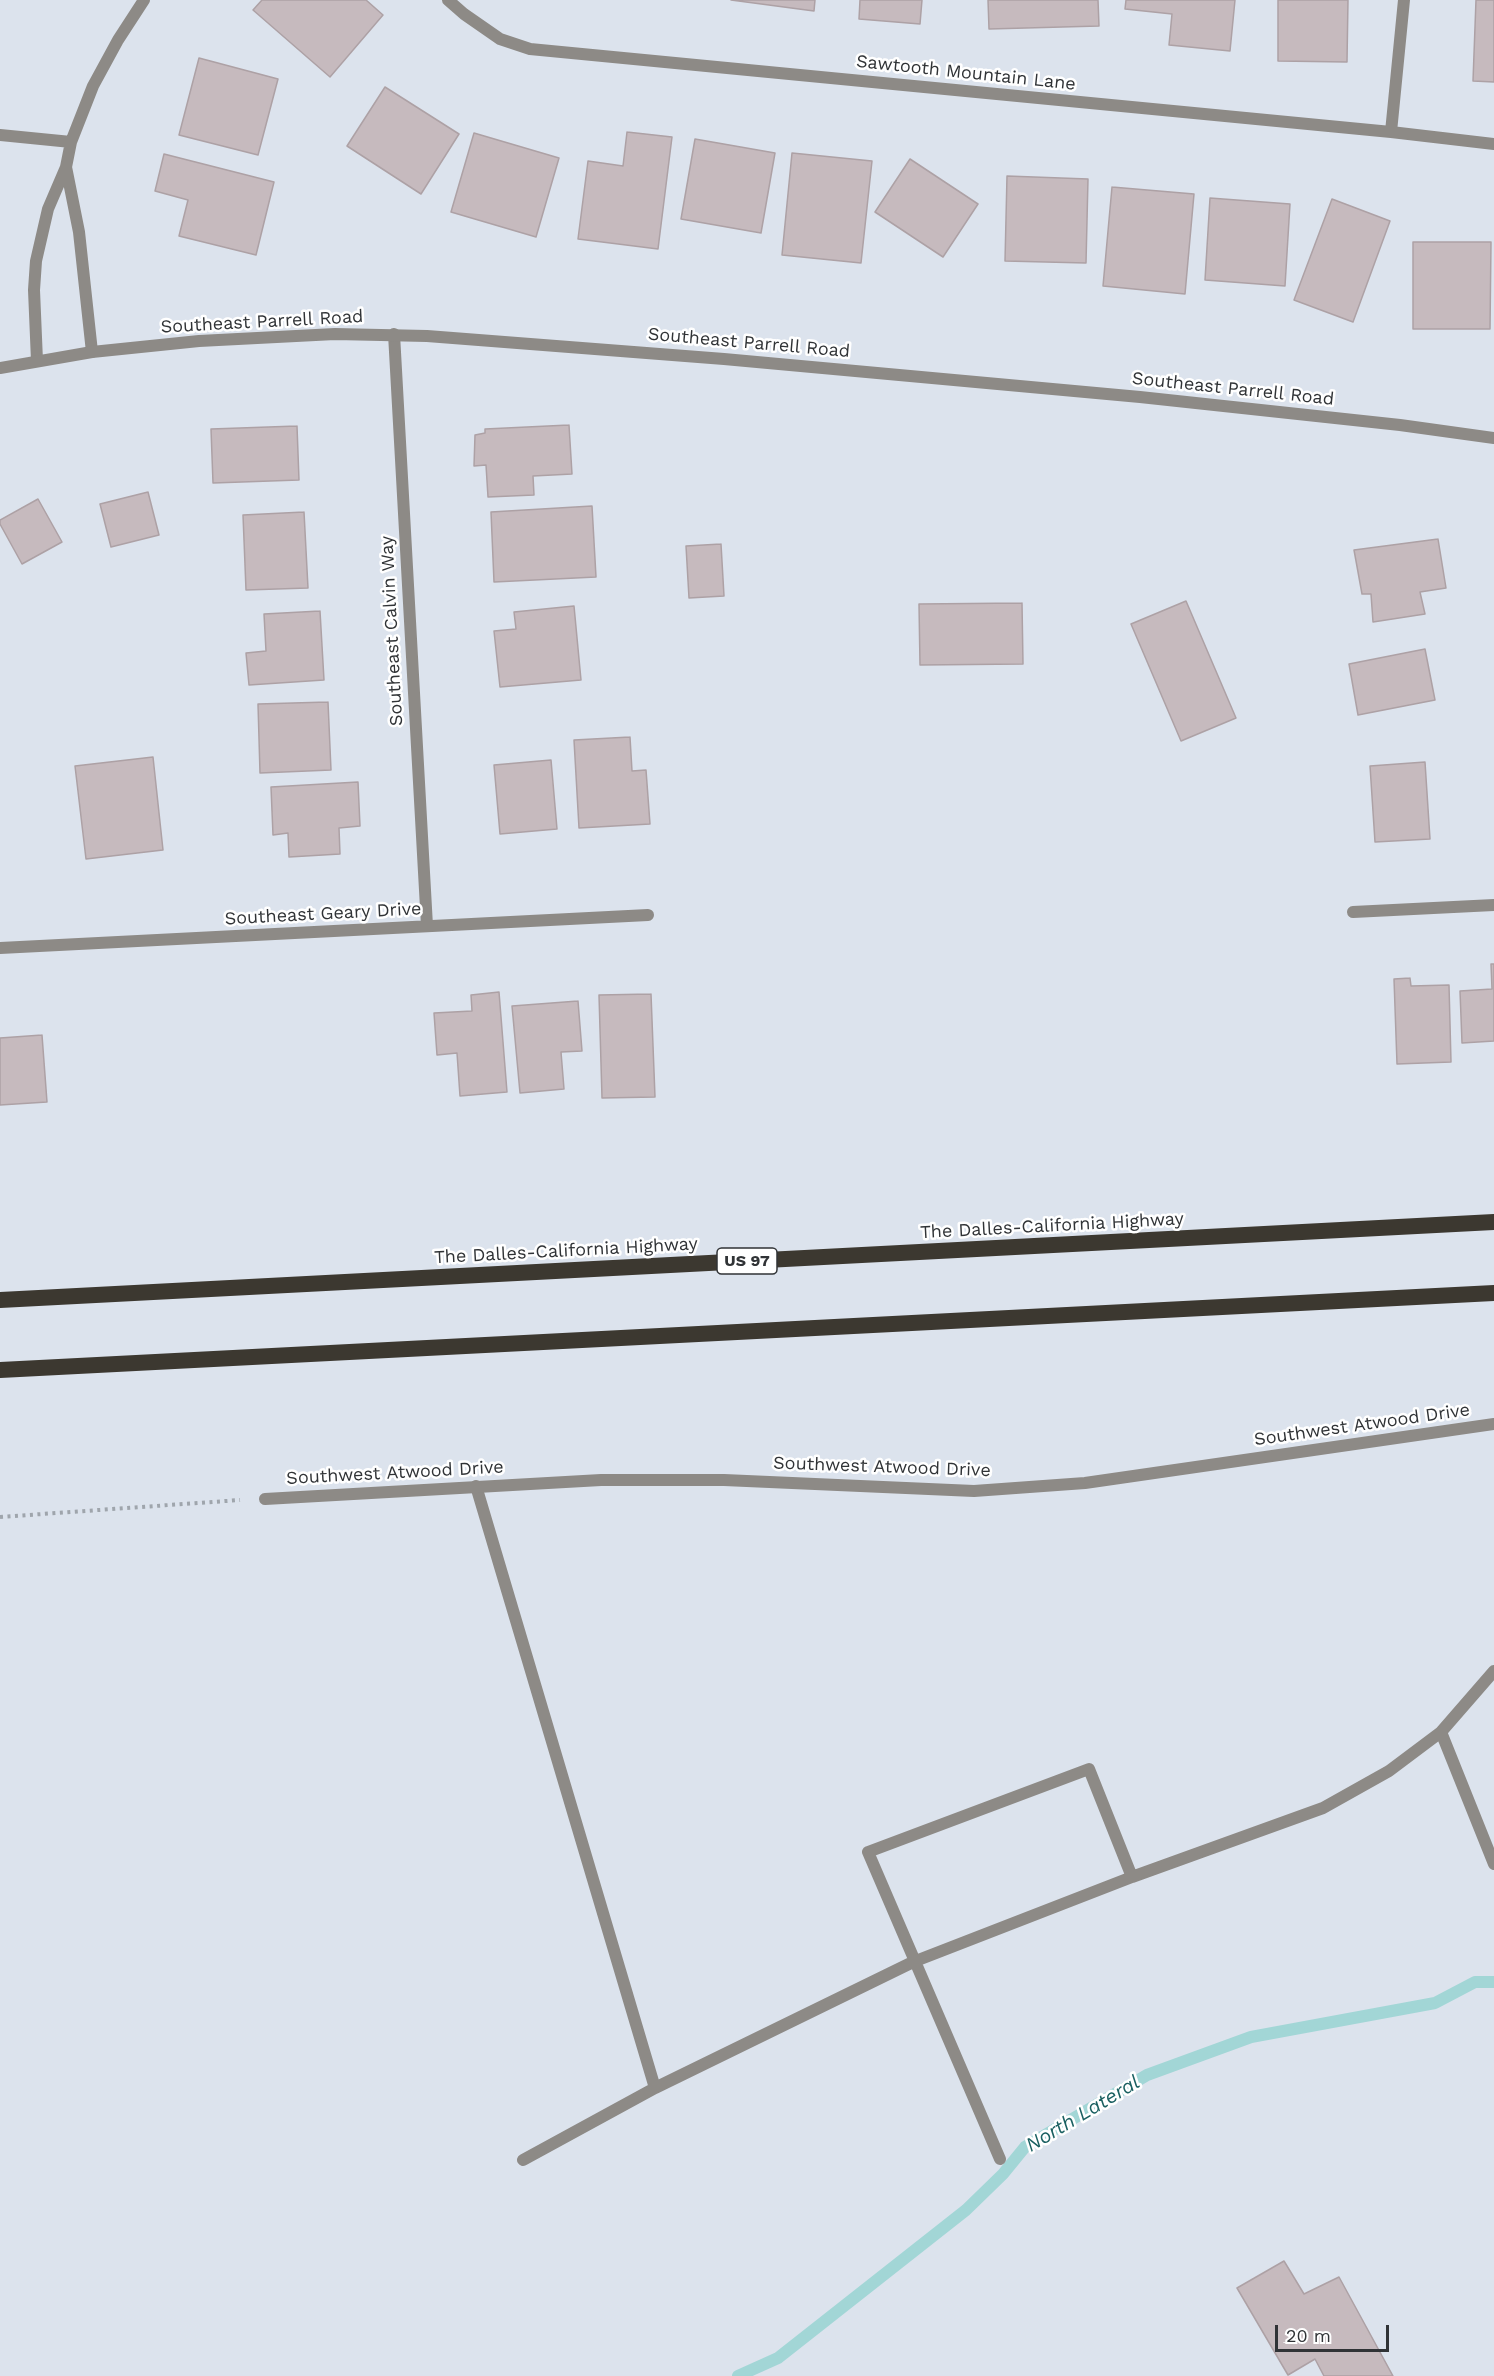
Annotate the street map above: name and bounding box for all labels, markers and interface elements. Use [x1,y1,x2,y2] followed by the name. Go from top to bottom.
[855,51,1077,95] street label: Sawtooth Mountain Lane
[160,306,364,338] street label: Southeast Parrell Road
[647,323,851,363] street label: Southeast Parrell Road
[1131,368,1335,410] street label: Southeast Parrell Road
[376,535,408,727] street label: Southeast Calvin Way
[224,898,422,930] street label: Southeast Geary Drive
[920,1208,1184,1244] street label: The Dalles-California Highway
[434,1233,698,1269] street label: The Dalles-California Highway
[717,1248,777,1274] road number: US 97
[1253,1399,1471,1451] street label: Southwest Atwood Drive
[773,1452,991,1482] street label: Southwest Atwood Drive
[286,1457,504,1489] street label: Southwest Atwood Drive
[1022,2071,1144,2157] water label: North Lateral
[1278,2313,1392,2351] scale bar
[1286,2325,1331,2346] text: 20 m

